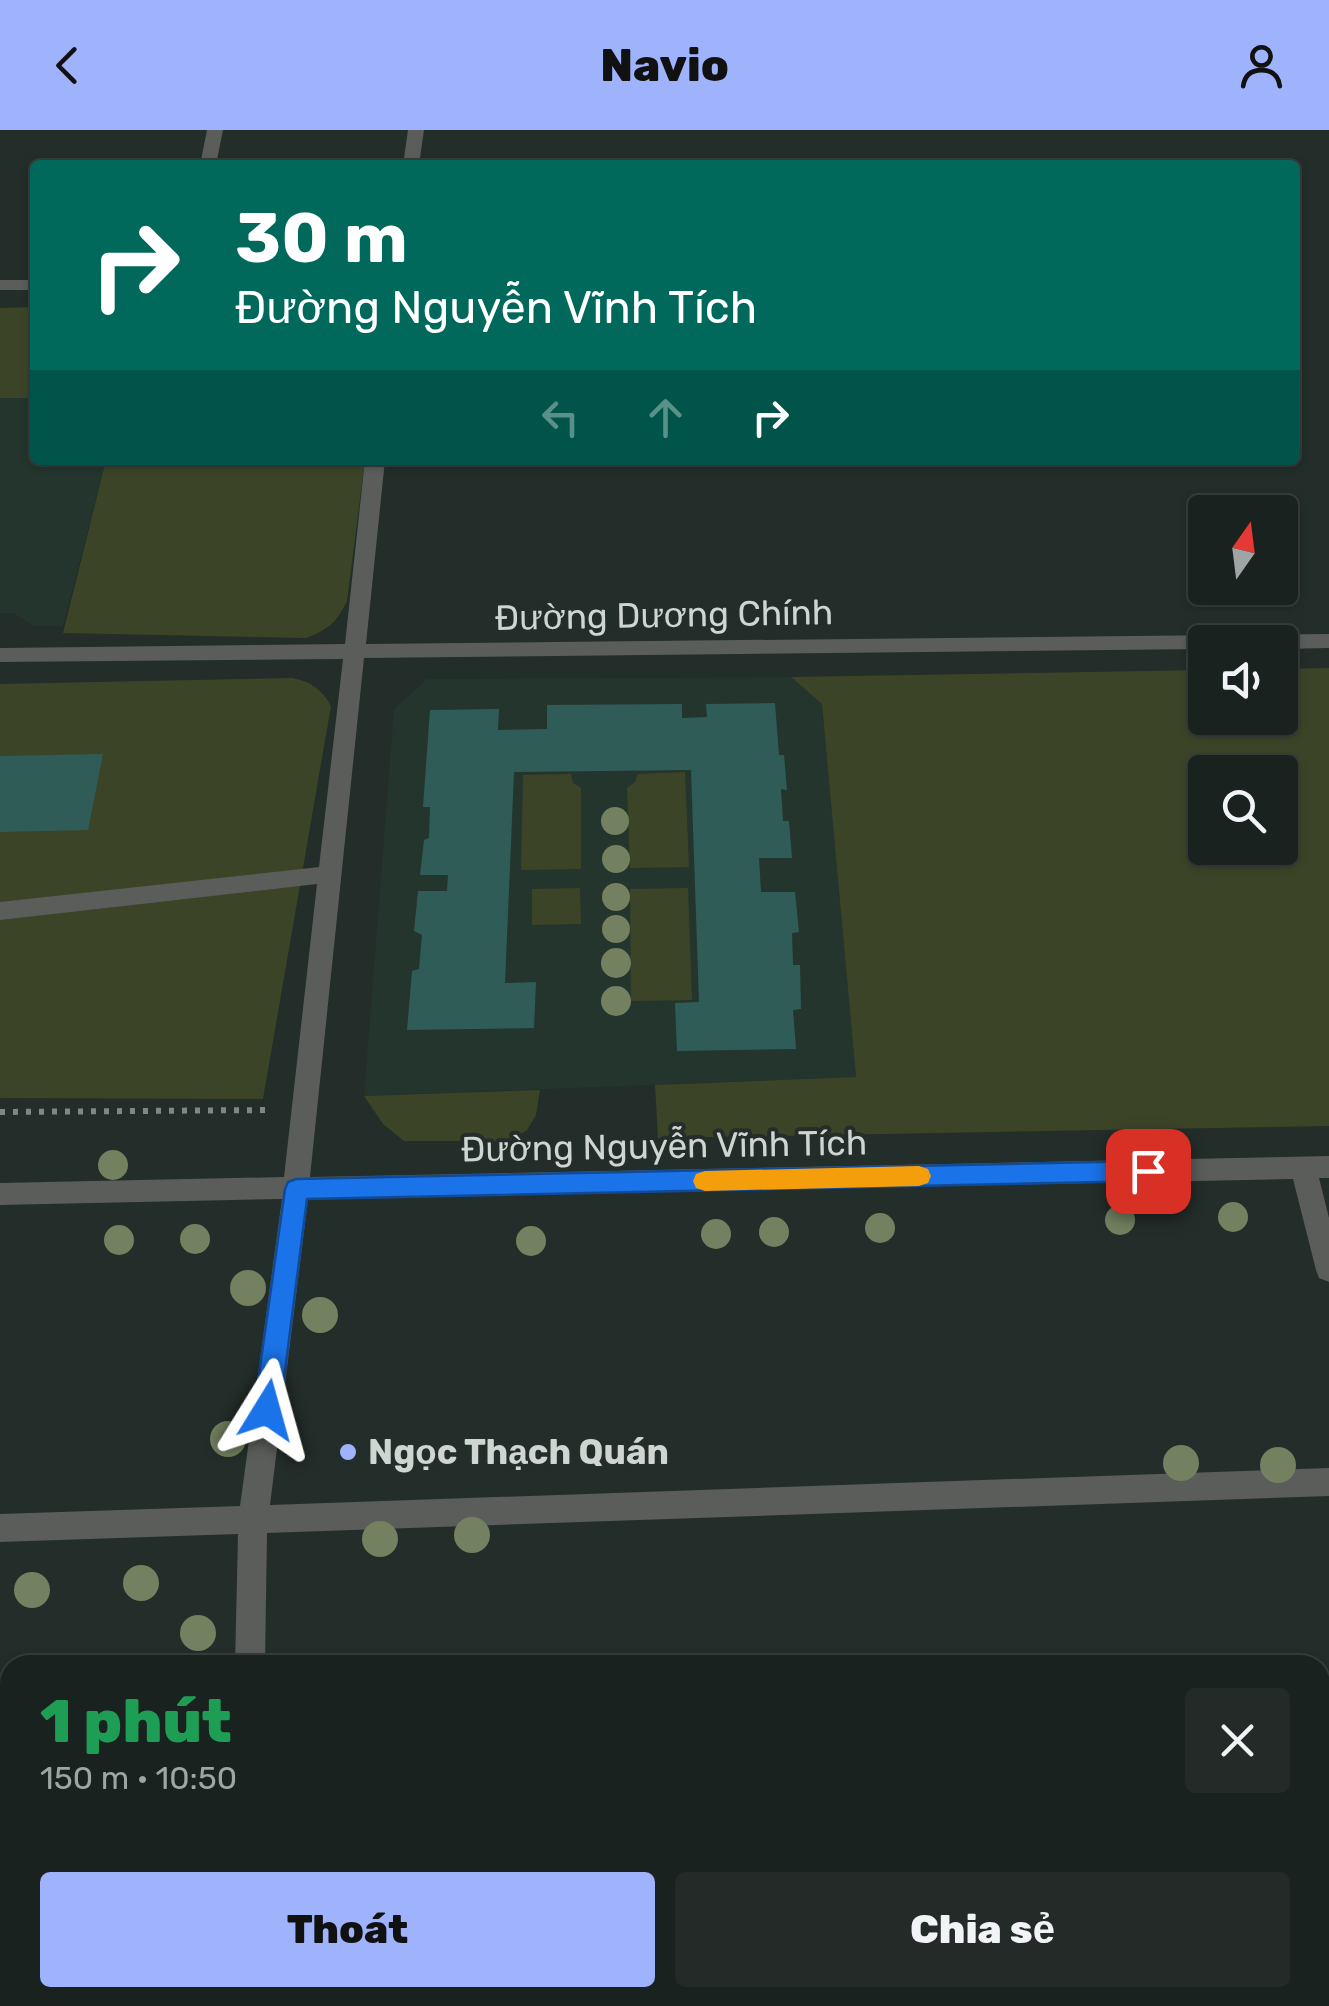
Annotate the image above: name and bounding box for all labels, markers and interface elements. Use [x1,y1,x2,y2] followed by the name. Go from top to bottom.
[40,38,95,93] icon: back
[1234,38,1289,93] icon: person
[600,39,729,92] text: Navio
[235,197,408,280] text: 30 m
[70,200,200,330] icon: right
[235,281,757,334] text: Đường Nguyễn Vĩnh Tích
[533,390,588,445] icon: left
[638,390,693,445] icon: ahead
[743,390,798,445] icon: right
[1188,495,1298,605] north arrow
[1188,495,1298,865] map controls
[495,591,833,639] street label: Đường Dương Chính
[1188,625,1298,735] button: sound
[1188,755,1298,865] button: search
[461,1121,867,1171] street label: Đường Nguyễn Vĩnh Tích
[1106,1129,1191,1214] pin
[1121,1144,1176,1199] icon: arrive
[215,1358,319,1462] position arrow
[368,1431,669,1473] place label: Ngọc Thạch Quán
[337,1441,359,1463] marker: Ngọc Thạch Quán
[40,1686,232,1757] text: 1 phút
[1185,1688,1290,1793] button: close
[40,1759,237,1797] text: 150 m · 10:50
[40,1872,655,1987] button: Thoát
[675,1872,1290,1987] button: Chia sẻ

